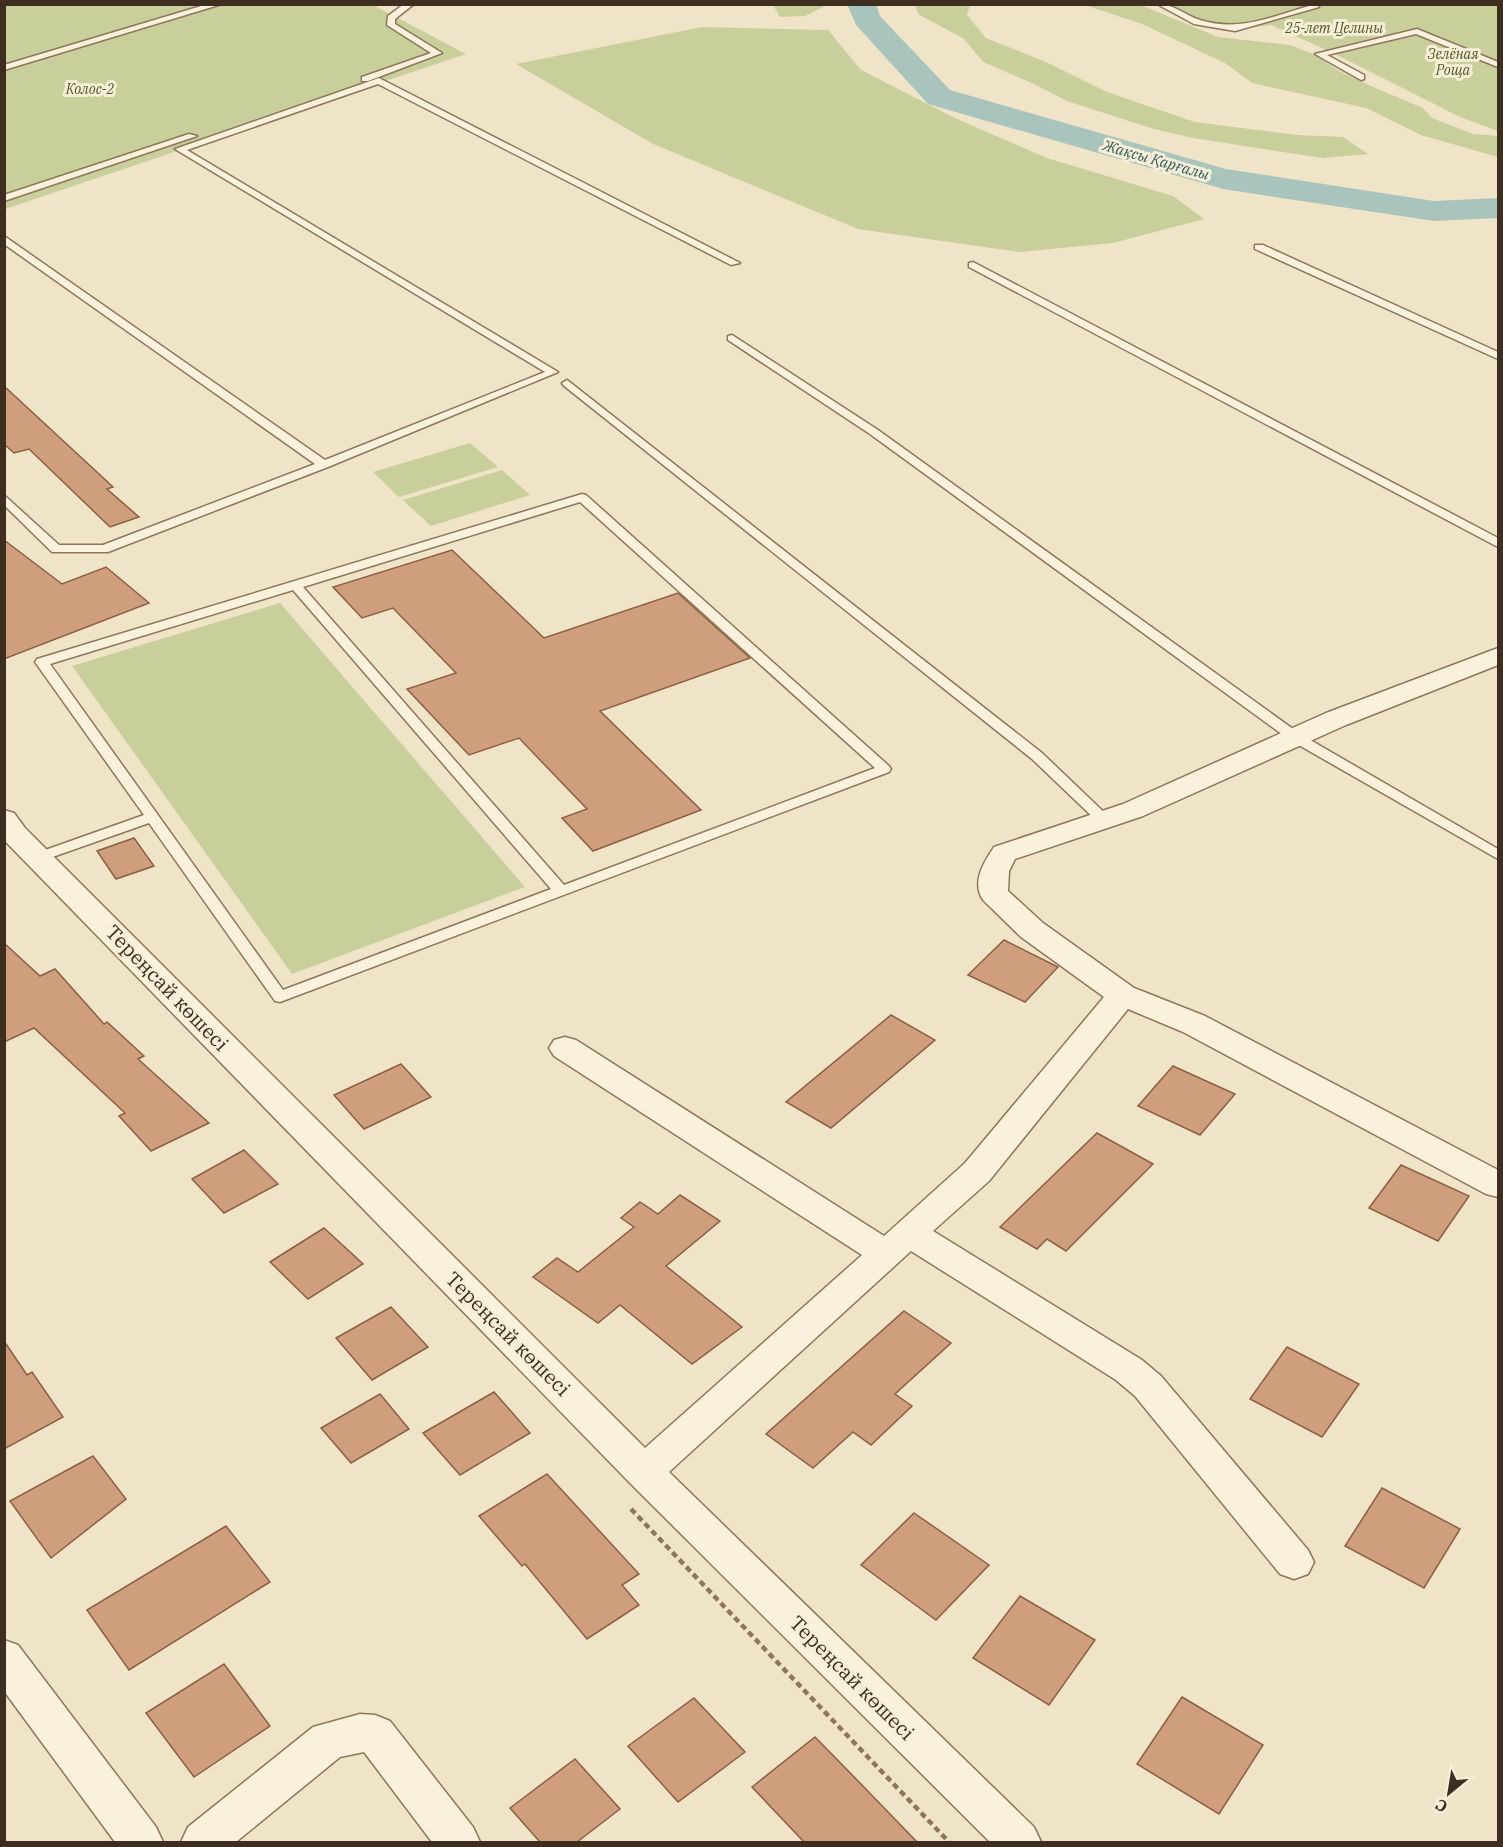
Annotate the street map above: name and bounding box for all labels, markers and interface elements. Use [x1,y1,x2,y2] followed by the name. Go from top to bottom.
[1284,19,1383,37] park label: 25-лет Целины
[1427,45,1479,79] park label: Зелёная Роща
[65,80,115,98] park label: Колос-2
[1100,135,1212,184] water label: Жақсы Қарғалы
[100,919,235,1057] street label: Тереңсай көшесі
[440,1265,577,1402] street label: Тереңсай көшесі
[784,1609,921,1746] street label: Тереңсай көшесі
[1419,1763,1479,1823] north arrow
[1432,1795,1451,1817] text: С

